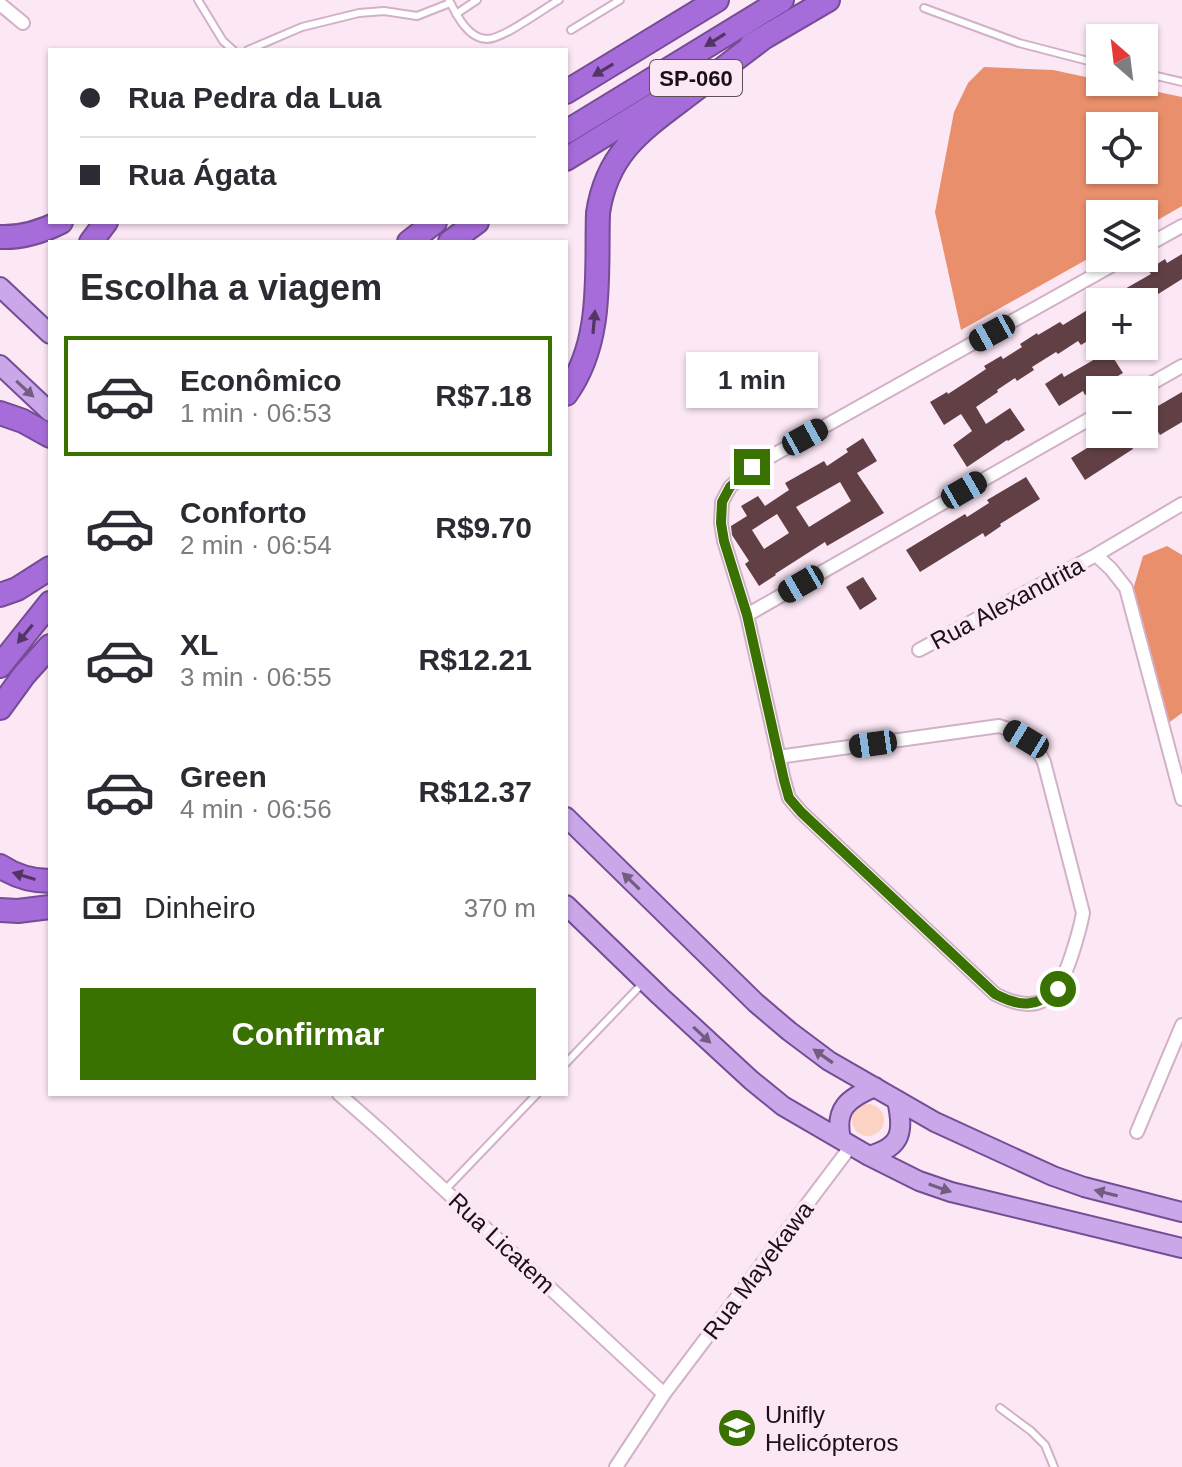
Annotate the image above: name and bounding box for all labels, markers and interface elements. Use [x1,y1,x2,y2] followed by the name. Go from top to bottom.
[1086,24,1158,96] north arrow
[1086,24,1158,448] map controls
[704,33,726,47] one-way arrow
[650,60,742,96] road number: SP-060
[592,63,614,77] one-way arrow
[128,81,381,114] text: Rua Pedra da Lua
[1086,112,1158,184] button: locate
[128,158,276,191] text: Rua Ágata
[1086,200,1158,272] button: layers
[80,267,382,308] text: Escolha a viagem
[1086,288,1158,360] button: +
[587,309,600,334] one-way arrow
[965,311,1019,355] car
[686,351,818,407] callout: 1 min
[84,360,156,432] icon: car
[180,364,342,397] text: Econômico
[718,365,786,395] text: 1 min
[1086,376,1158,448] button: −
[15,379,34,397] one-way arrow
[435,379,532,412] text: R$7.18
[180,398,332,428] text: 1 min · 06:53
[778,415,832,459] car
[734,449,770,485] route end
[937,468,991,512] car
[84,492,156,564] icon: car
[180,496,307,529] text: Conforto
[435,511,532,544] text: R$9.70
[180,530,332,560] text: 2 min · 06:54
[926,551,1089,655] street label: Rua Alexandrita
[774,562,828,606] car
[17,624,34,644] one-way arrow
[84,624,156,696] icon: car
[180,628,218,661] text: XL
[419,643,532,676] text: R$12.21
[180,662,332,692] text: 3 min · 06:55
[999,716,1053,762] car
[848,729,898,759] car
[84,756,156,828] icon: car
[180,760,267,793] text: Green
[419,775,532,808] text: R$12.37
[180,794,332,824] text: 4 min · 06:56
[12,869,36,882] one-way arrow
[622,872,641,891] one-way arrow
[80,886,124,930] icon: cash
[144,891,256,924] text: Dinheiro
[464,893,536,923] text: 370 m
[1040,971,1076,1007] route start
[80,988,536,1080] button: Confirmar
[692,1025,711,1043] one-way arrow
[812,1049,833,1064] one-way arrow
[928,1183,952,1195] one-way arrow
[1094,1186,1119,1198] one-way arrow
[444,1187,560,1299] street label: Rua Licatem
[697,1195,819,1344] street label: Rua Mayekawa
[765,1401,898,1456] place label: Unifly Helicópteros
[716,1407,758,1449] school or university icon: Unifly Helicópteros

